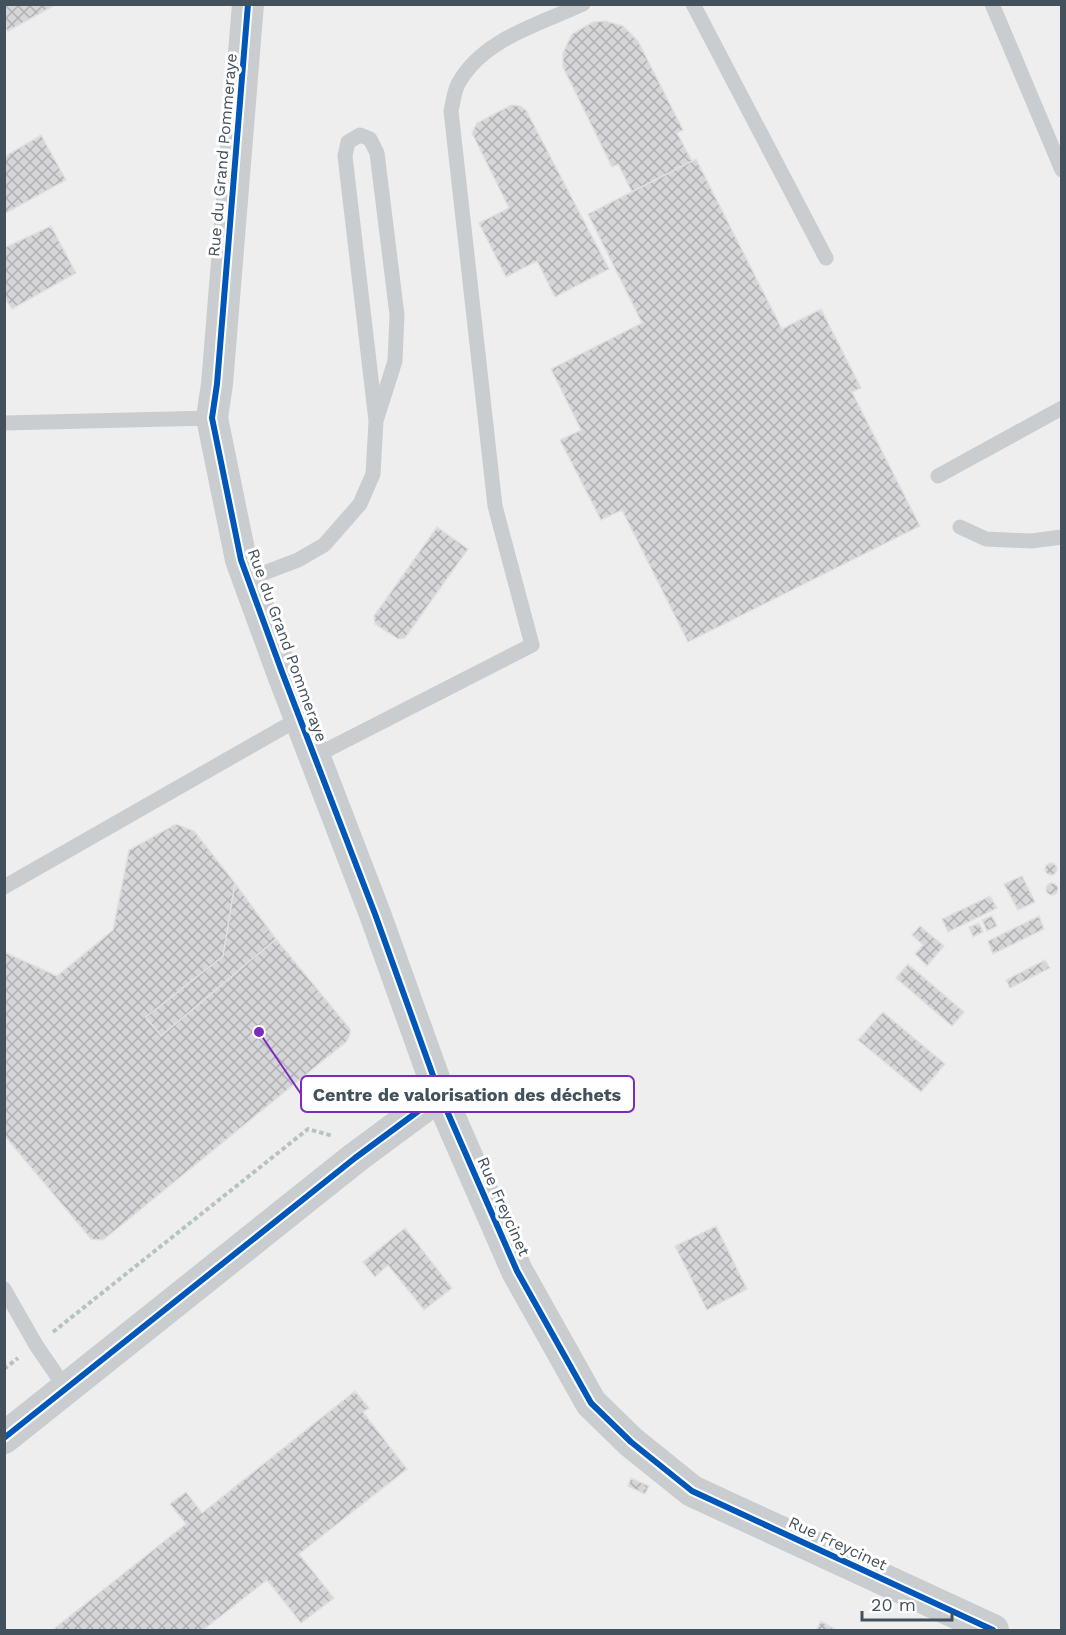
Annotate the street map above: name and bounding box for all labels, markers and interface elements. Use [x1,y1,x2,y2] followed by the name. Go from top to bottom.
[204,53,241,258] street label: Rue du Grand Pommeraye
[244,546,331,744] street label: Rue du Grand Pommeraye
[301,1076,634,1112] callout: Centre de valorisation des déchets
[313,1084,622,1105] text: Centre de valorisation des déchets
[473,1154,534,1259] street label: Rue Freycinet
[786,1512,890,1575] street label: Rue Freycinet
[862,1584,952,1622] scale bar
[871,1594,916,1615] text: 20 m

